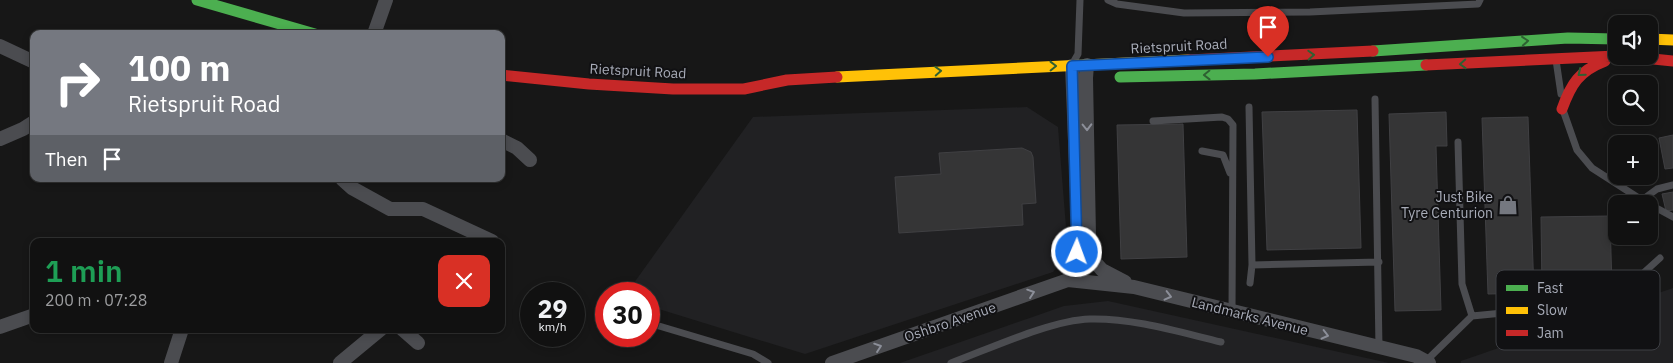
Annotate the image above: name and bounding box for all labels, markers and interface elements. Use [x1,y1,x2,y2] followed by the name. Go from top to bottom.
[1247,6,1289,57] pin
[1254,13,1282,41] icon: arrive
[1608,15,1658,245] map controls
[1608,15,1658,65] button: sound
[1130,34,1228,58] street label: Rietspruit Road
[1522,36,1530,47] one-way arrow
[128,45,231,91] text: 100 m
[45,50,110,115] icon: right
[1308,50,1315,60] one-way arrow
[589,59,687,83] street label: Rietspruit Road
[1458,59,1466,70] one-way arrow
[1050,61,1057,71] one-way arrow
[934,66,942,76] one-way arrow
[1578,68,1587,76] one-way arrow
[1202,70,1210,81] one-way arrow
[1608,75,1658,125] button: search
[128,89,280,118] text: Rietspruit Road
[1082,123,1092,131] one-way arrow
[1608,135,1658,185] button: +
[98,145,126,173] icon: arrive
[45,147,88,171] text: Then
[1401,188,1493,222] place label: Just Bike Tyre Centurion
[1497,194,1519,216] shop icon: Just Bike Tyre Centurion
[1608,195,1658,245] button: −
[1050,225,1102,277] position arrow
[45,251,123,290] text: 1 min
[438,255,490,307] button: close
[1496,270,1660,350] legend
[1537,279,1563,297] text: Fast
[595,282,660,347] speed limit sign: 30
[1026,289,1035,299] one-way arrow
[45,290,147,310] text: 200 m · 07:28
[1163,290,1171,300] one-way arrow
[537,292,568,325] text: 29
[1190,293,1310,339] street label: Landmarks Avenue
[902,298,998,346] street label: Oshbro Avenue
[1537,301,1568,319] text: Slow
[538,319,567,334] text: km/h
[1537,324,1564,342] text: Jam
[1321,329,1330,340] one-way arrow
[873,343,882,353] one-way arrow

